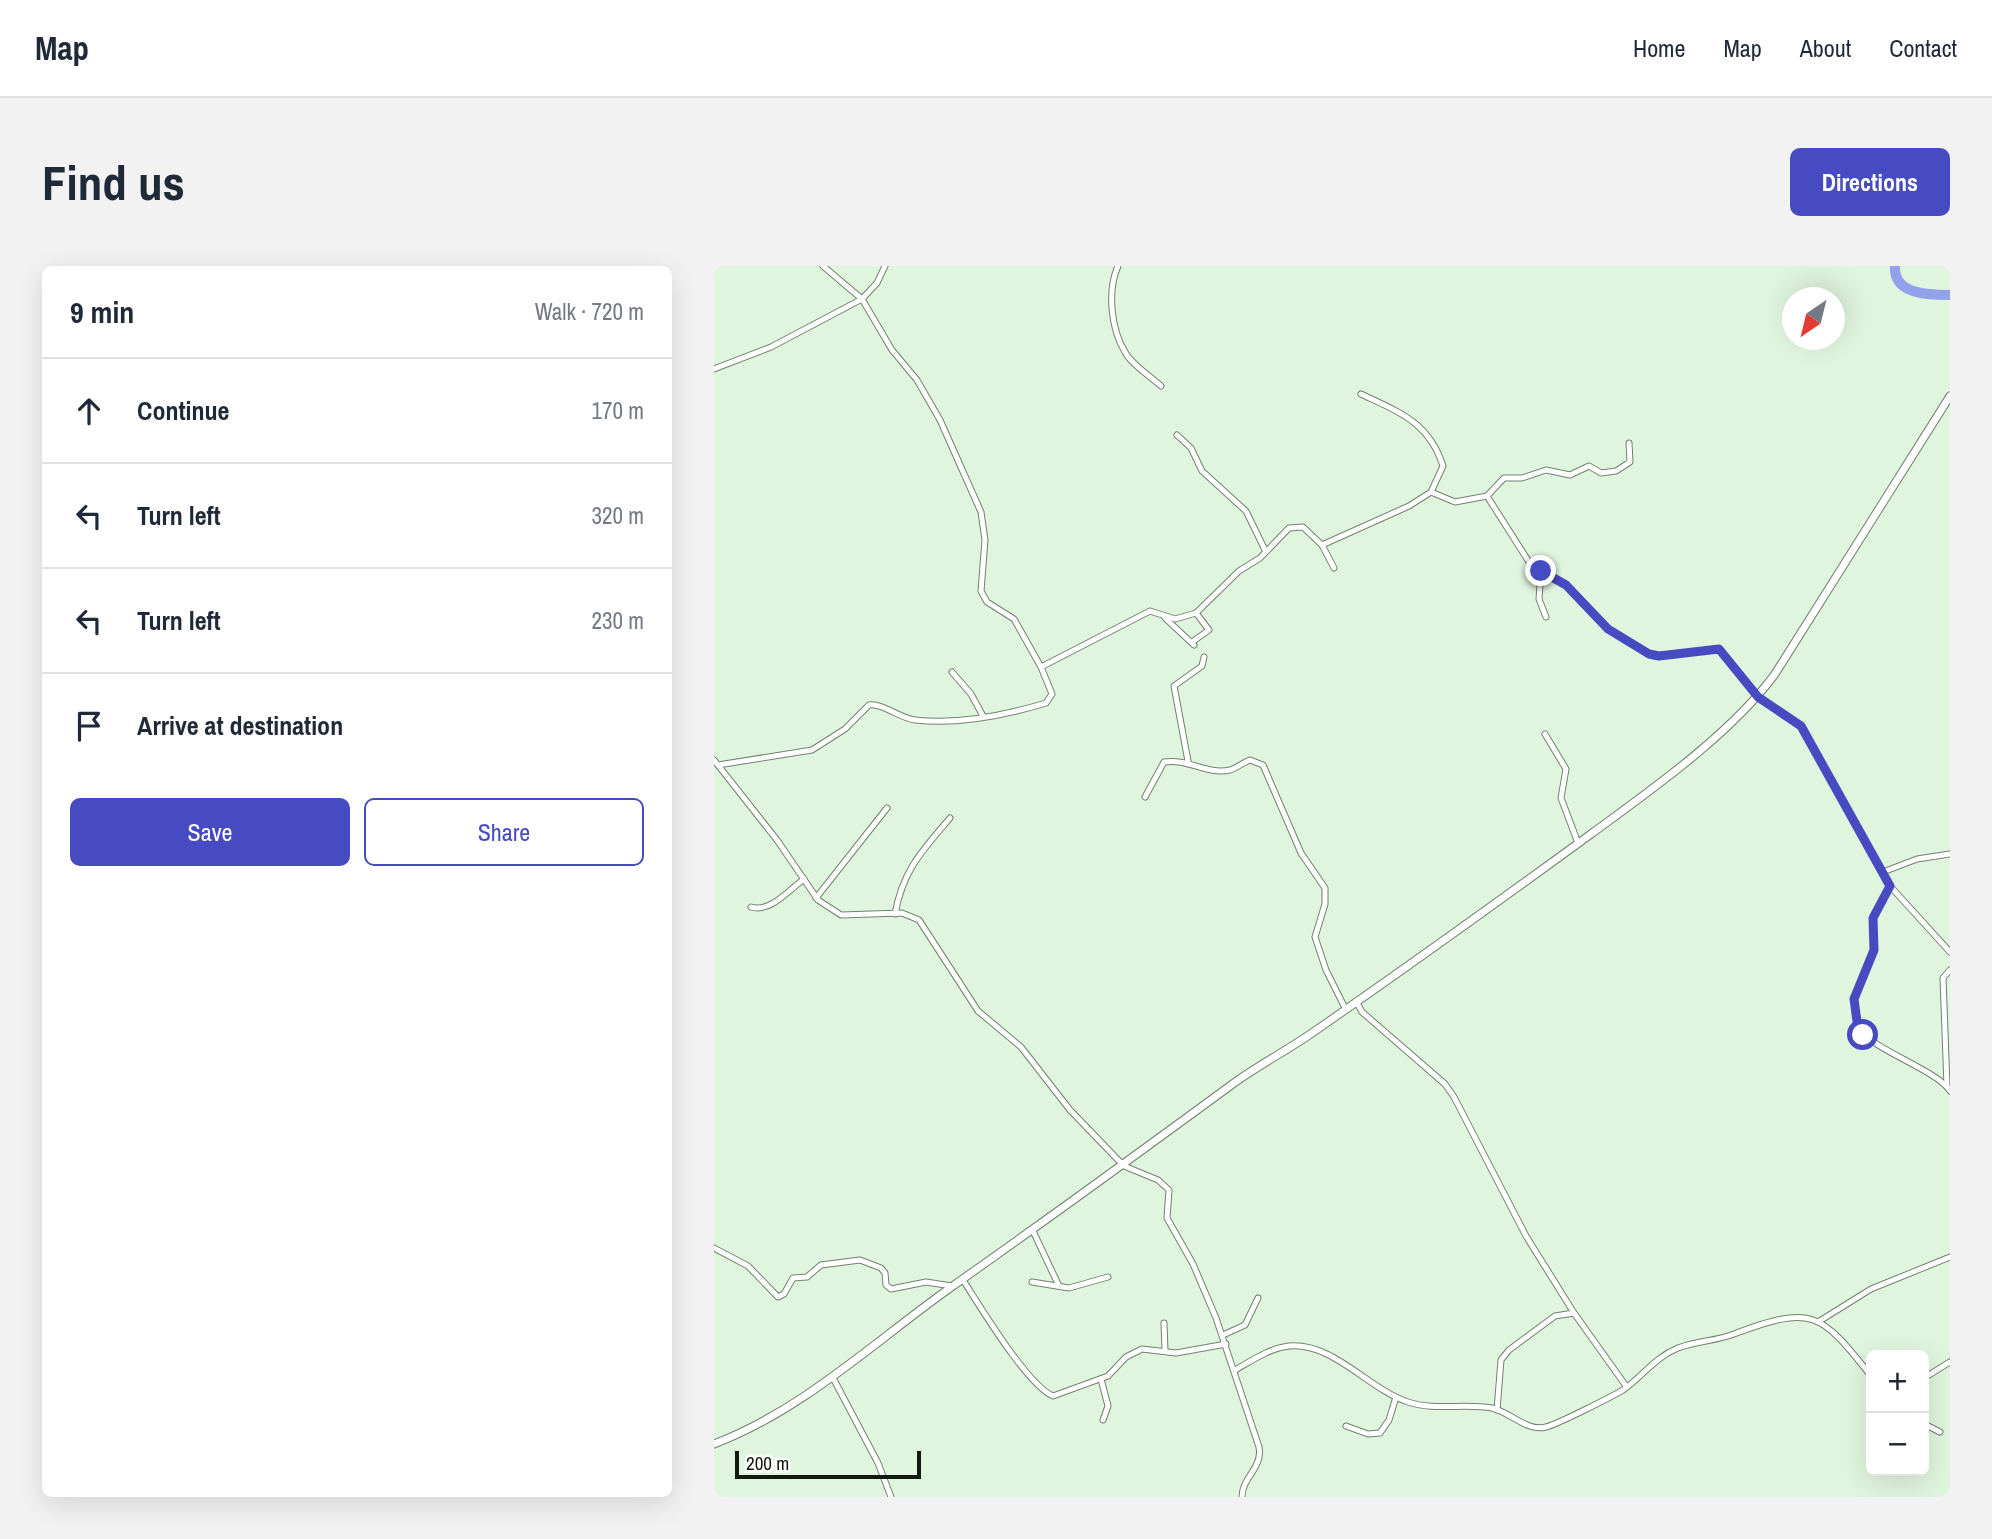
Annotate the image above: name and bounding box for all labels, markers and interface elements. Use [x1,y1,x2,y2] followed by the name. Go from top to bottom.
[35,26,89,70] text: Map
[1633,32,1685,64] text: Home
[1723,32,1762,64] text: Map
[1800,32,1851,64] text: About
[1889,32,1957,64] text: Contact
[1790,148,1950,216] button: Directions
[42,149,185,215] text: Find us
[1782,287,1845,350] north arrow
[70,292,134,332] text: 9 min
[535,296,644,327] text: Walk · 720 m
[70,392,108,430] icon: ahead
[137,393,229,428] text: Continue
[592,395,644,426] text: 170 m
[70,497,108,535] icon: left
[137,498,221,533] text: Turn left
[592,500,644,531] text: 320 m
[1525,555,1556,586] route end
[70,602,108,640] icon: left
[137,603,221,638] text: Turn left
[592,605,644,636] text: 230 m
[70,707,108,745] icon: arrive
[137,708,343,743] text: Arrive at destination
[70,798,350,866] button: Save
[364,798,644,866] button: Share
[1847,1019,1878,1050] route start
[1866,1350,1929,1476] map controls
[1866,1350,1929,1413] button: +
[1866,1413,1929,1476] button: −
[735,1448,920,1480] scale bar
[746,1450,789,1476] text: 200 m

